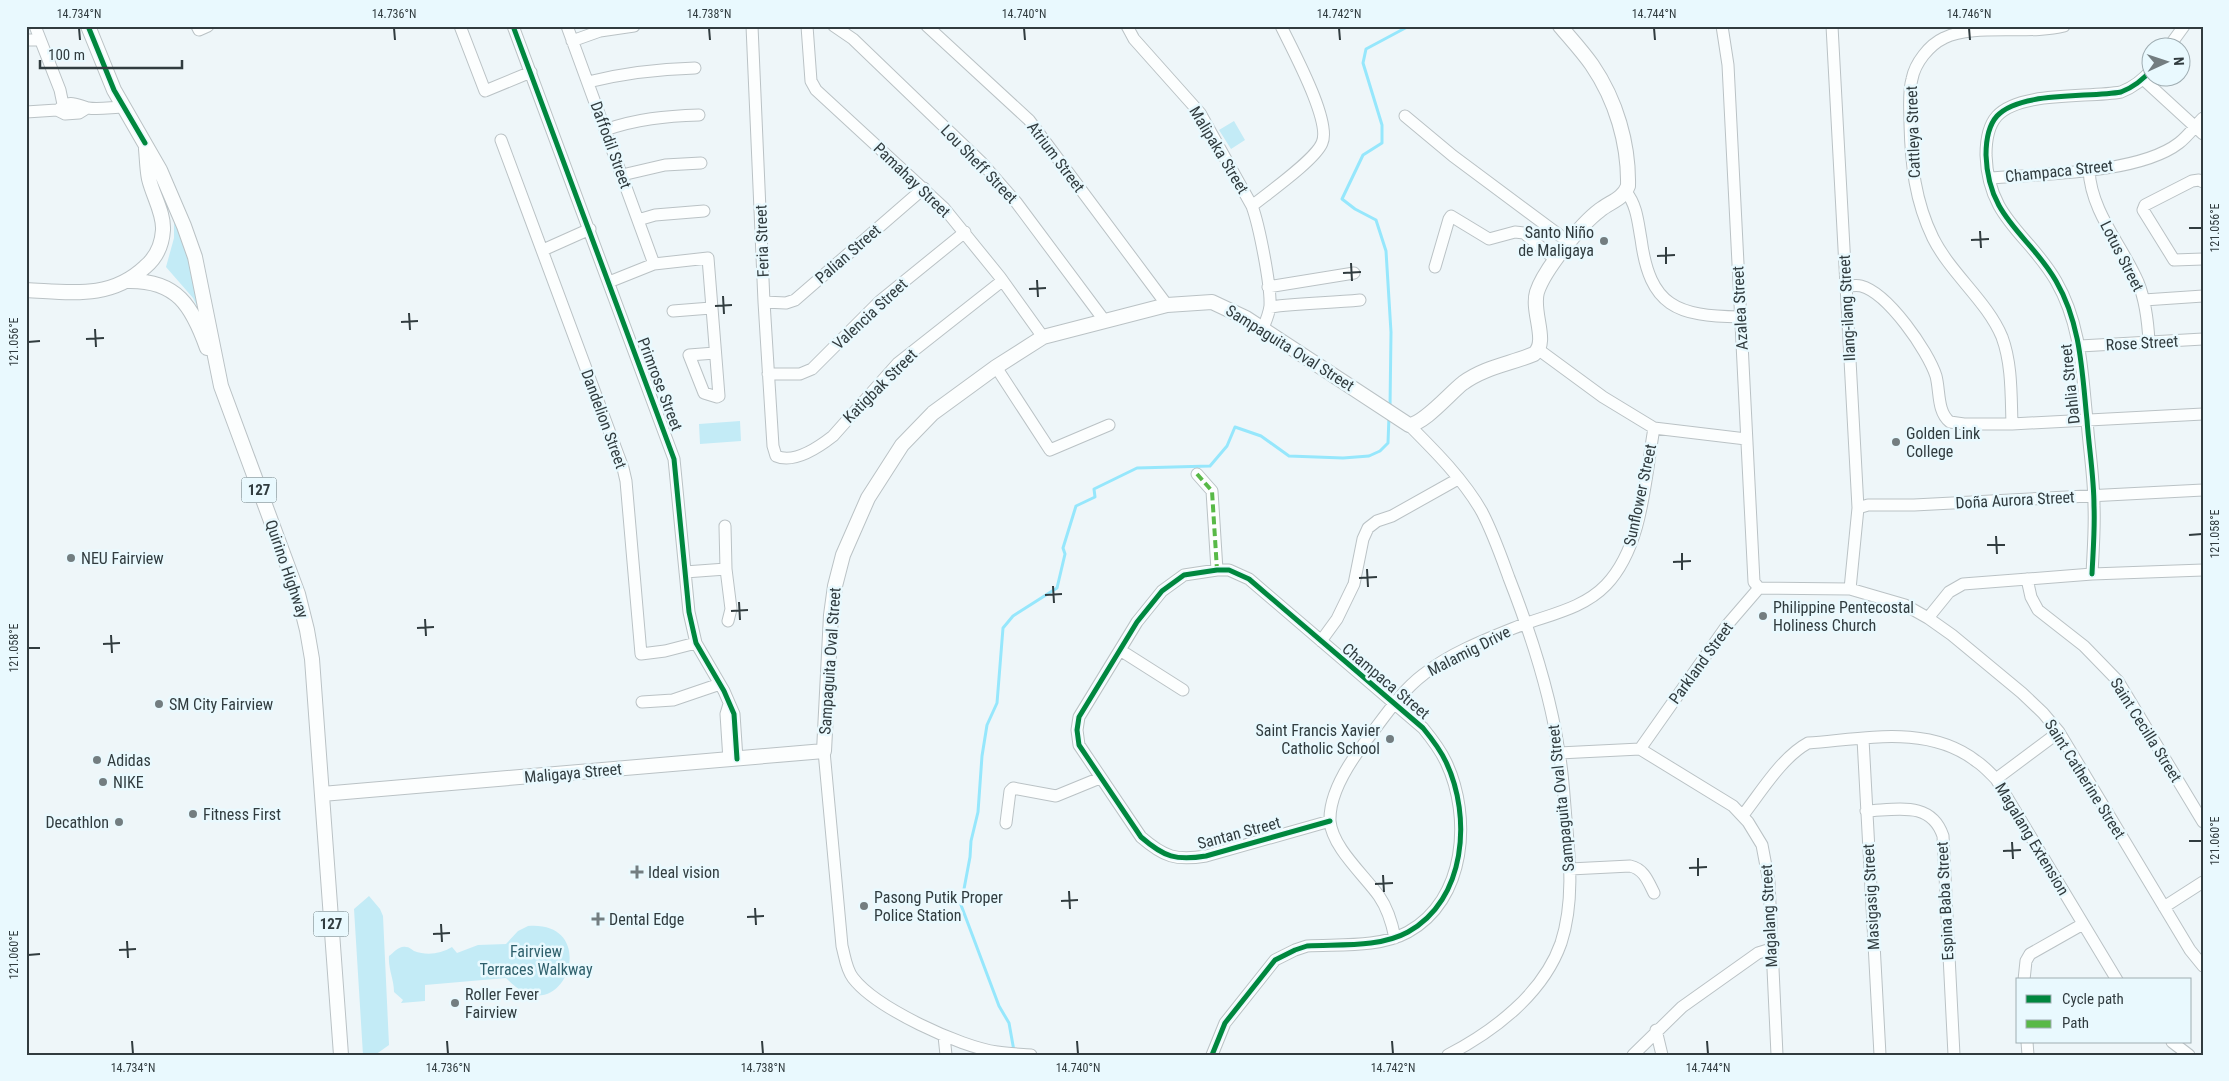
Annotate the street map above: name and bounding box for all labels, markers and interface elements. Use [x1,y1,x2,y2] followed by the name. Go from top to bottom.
[57,7,101,21] text: 14.734°N
[372,7,416,21] text: 14.736°N
[687,7,731,21] text: 14.738°N
[1002,7,1046,21] text: 14.740°N
[1317,7,1361,21] text: 14.742°N
[1632,7,1676,21] text: 14.744°N
[1947,7,1991,21] text: 14.746°N
[40,38,182,70] scale bar
[2142,38,2192,88] north arrow
[48,46,85,64] text: 100 m
[2171,57,2187,66] text: N
[1902,85,1924,179] street label: Cattleya Street
[586,99,636,191] street label: Daffodil Street
[1185,103,1253,197] street label: Malipaka Street
[1023,118,1089,196] street label: Atrium Street
[937,121,1021,207] street label: Lou Sheff Street
[870,139,954,221] street label: Pamahay Street
[2004,156,2114,186] street label: Champaca Street
[2208,203,2222,253] text: 121.056°E
[751,204,773,278] street label: Feria Street
[2096,218,2148,295] street label: Lotus Street
[811,220,885,288] street label: Palian Street
[1518,223,1594,260] place label: Santo Niño de Maligaya
[1598,235,1610,247] marker: Santo Niño de Maligaya
[1835,254,1859,362] street label: Ilang-ilang Street
[1728,265,1752,350] street label: Azalea Street
[829,274,911,353] street label: Valencia Street
[1222,301,1358,395] street label: Sampaguita Oval Street
[7,317,21,367] text: 121.056°E
[2105,332,2179,354] street label: Rose Street
[634,335,687,433] street label: Primrose Street
[2056,343,2084,425] street label: Dahlia Street
[839,345,921,427] street label: Katigbak Street
[577,367,631,471] street label: Dandelion Street
[1906,424,1981,461] place label: Golden Link College
[1890,436,1902,448] marker: Golden Link College
[1620,442,1660,548] street label: Sunflower Street
[242,478,276,502] road number: 127
[1955,487,2075,513] street label: Doña Aurora Street
[2208,509,2222,559] text: 121.058°E
[261,517,313,621] street label: Quirino Highway
[81,549,164,568] place label: NEU Fairview
[65,552,77,564] marker: NEU Fairview
[815,586,845,735] street label: Sampaguita Oval Street
[1773,598,1914,635] place label: Philippine Pentecostal Holiness Church
[1757,610,1769,622] marker: Philippine Pentecostal Holiness Church
[1665,618,1737,708] street label: Parkland Street
[1424,622,1514,680] street label: Malamig Drive
[7,623,21,673] text: 121.058°E
[1338,639,1434,723] street label: Champaca Street
[2106,674,2186,786] street label: Saint Cecilla Street
[169,695,273,714] place label: SM City Fairview
[153,698,165,710] marker: SM City Fairview
[2041,716,2130,843] street label: Saint Catherine Street
[1255,721,1380,758] place label: Saint Francis Xavier Catholic School
[1544,723,1578,872] street label: Sampaguita Oval Street
[1384,733,1396,745] marker: Saint Francis Xavier Catholic School
[107,751,151,770] place label: Adidas
[91,754,103,766] marker: Adidas
[523,759,623,787] street label: Maligaya Street
[113,773,144,792] place label: NIKE
[97,776,109,788] marker: NIKE
[1991,779,2073,899] street label: Magalang Extension
[203,805,281,824] place label: Fitness First
[187,808,199,820] marker: Fitness First
[45,813,109,832] place label: Decathlon
[1195,813,1283,853] street label: Santan Street
[113,816,125,828] marker: Decathlon
[2208,816,2222,866] text: 121.060°E
[1932,841,1958,961] street label: Espina Baba Street
[1859,843,1883,951] street label: Masigasig Street
[648,863,720,882] place label: Ideal vision
[1757,864,1781,968] street label: Magalang Street
[630,865,644,879] marker: Ideal vision
[874,888,1003,925] place label: Pasong Putik Proper Police Station
[858,900,870,912] marker: Pasong Putik Proper Police Station
[609,910,684,929] place label: Dental Edge
[314,912,348,936] road number: 127
[591,912,605,926] marker: Dental Edge
[7,930,21,980] text: 121.060°E
[479,942,593,979] park label: Fairview Terraces Walkway
[2016,978,2192,1044] legend
[465,985,539,1022] place label: Roller Fever Fairview
[2062,990,2124,1008] text: Cycle path
[449,997,461,1009] marker: Roller Fever Fairview
[2062,1014,2089,1032] text: Path
[111,1061,155,1075] text: 14.734°N
[426,1061,470,1075] text: 14.736°N
[741,1061,785,1075] text: 14.738°N
[1056,1061,1100,1075] text: 14.740°N
[1371,1061,1415,1075] text: 14.742°N
[1686,1061,1730,1075] text: 14.744°N

